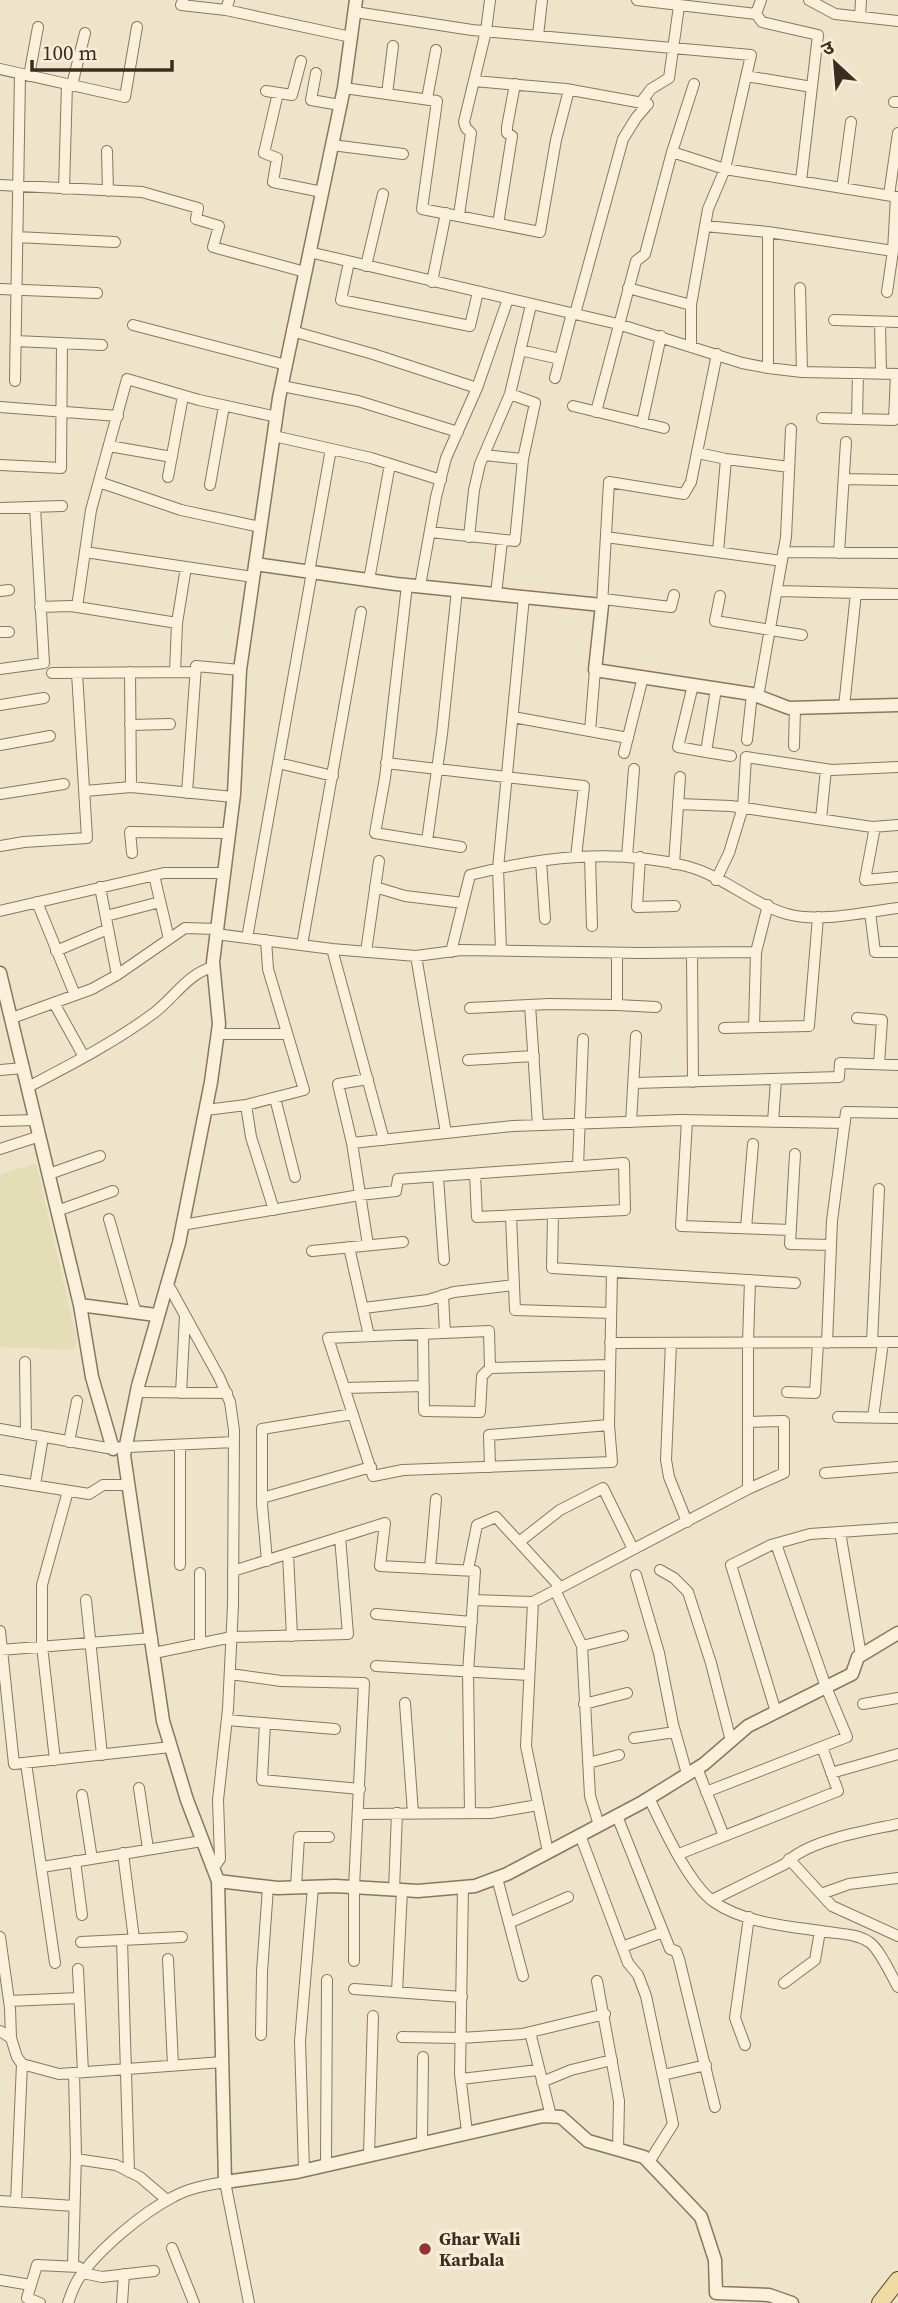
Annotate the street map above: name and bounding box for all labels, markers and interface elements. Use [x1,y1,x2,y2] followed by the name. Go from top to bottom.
[32,28,172,72] scale bar
[800,28,870,98] north arrow
[817,33,839,62] text: उ
[42,38,97,67] text: 100 m
[439,2226,521,2272] place label: Ghar Wali Karbala
[417,2241,433,2257] marker: Ghar Wali Karbala

